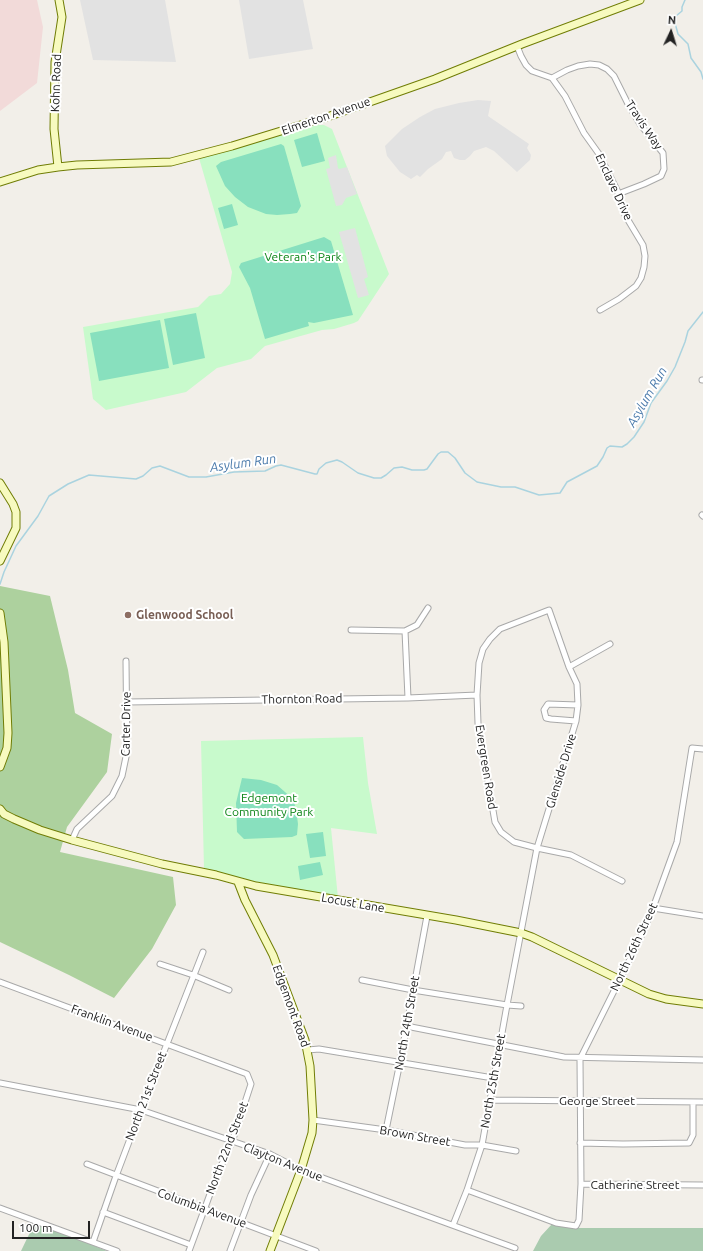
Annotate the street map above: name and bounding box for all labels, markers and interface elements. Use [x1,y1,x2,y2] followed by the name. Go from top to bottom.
[651,12,691,52] north arrow
[667,14,676,26] text: N
[48,54,64,112] street label: Kohn Road
[280,94,372,138] street label: Elmerton Avenue
[622,98,666,152] street label: Travis Way
[592,151,636,223] street label: Enclave Drive
[264,250,342,264] park label: Veteran's Park
[624,364,670,430] water label: Asylum Run
[209,451,277,475] water label: Asylum Run
[136,608,233,622] place label: Glenwood School
[123,610,133,620] marker: Glenwood School
[118,691,134,757] street label: Carter Drive
[261,691,343,707] street label: Thornton Road
[472,724,500,810] street label: Evergreen Road
[543,732,579,810] street label: Glenside Drive
[225,791,313,819] park label: Edgemont Community Park
[320,890,386,916] street label: Locust Lane
[607,901,661,993] street label: North 26th Street
[269,963,313,1049] street label: Edgemont Road
[392,975,422,1071] street label: North 24th Street
[69,1002,155,1044] street label: Franklin Avenue
[478,1033,508,1129] street label: North 25th Street
[122,1049,170,1143] street label: North 21st Street
[559,1094,635,1108] street label: George Street
[203,1100,251,1196] street label: North 22nd Street
[379,1123,451,1149] street label: Brown Street
[241,1140,325,1184] street label: Clayton Avenue
[591,1178,679,1192] street label: Catherine Street
[155,1185,249,1231] street label: Columbia Avenue
[14,1213,92,1239] scale bar
[19,1221,52,1234] text: 100 m

